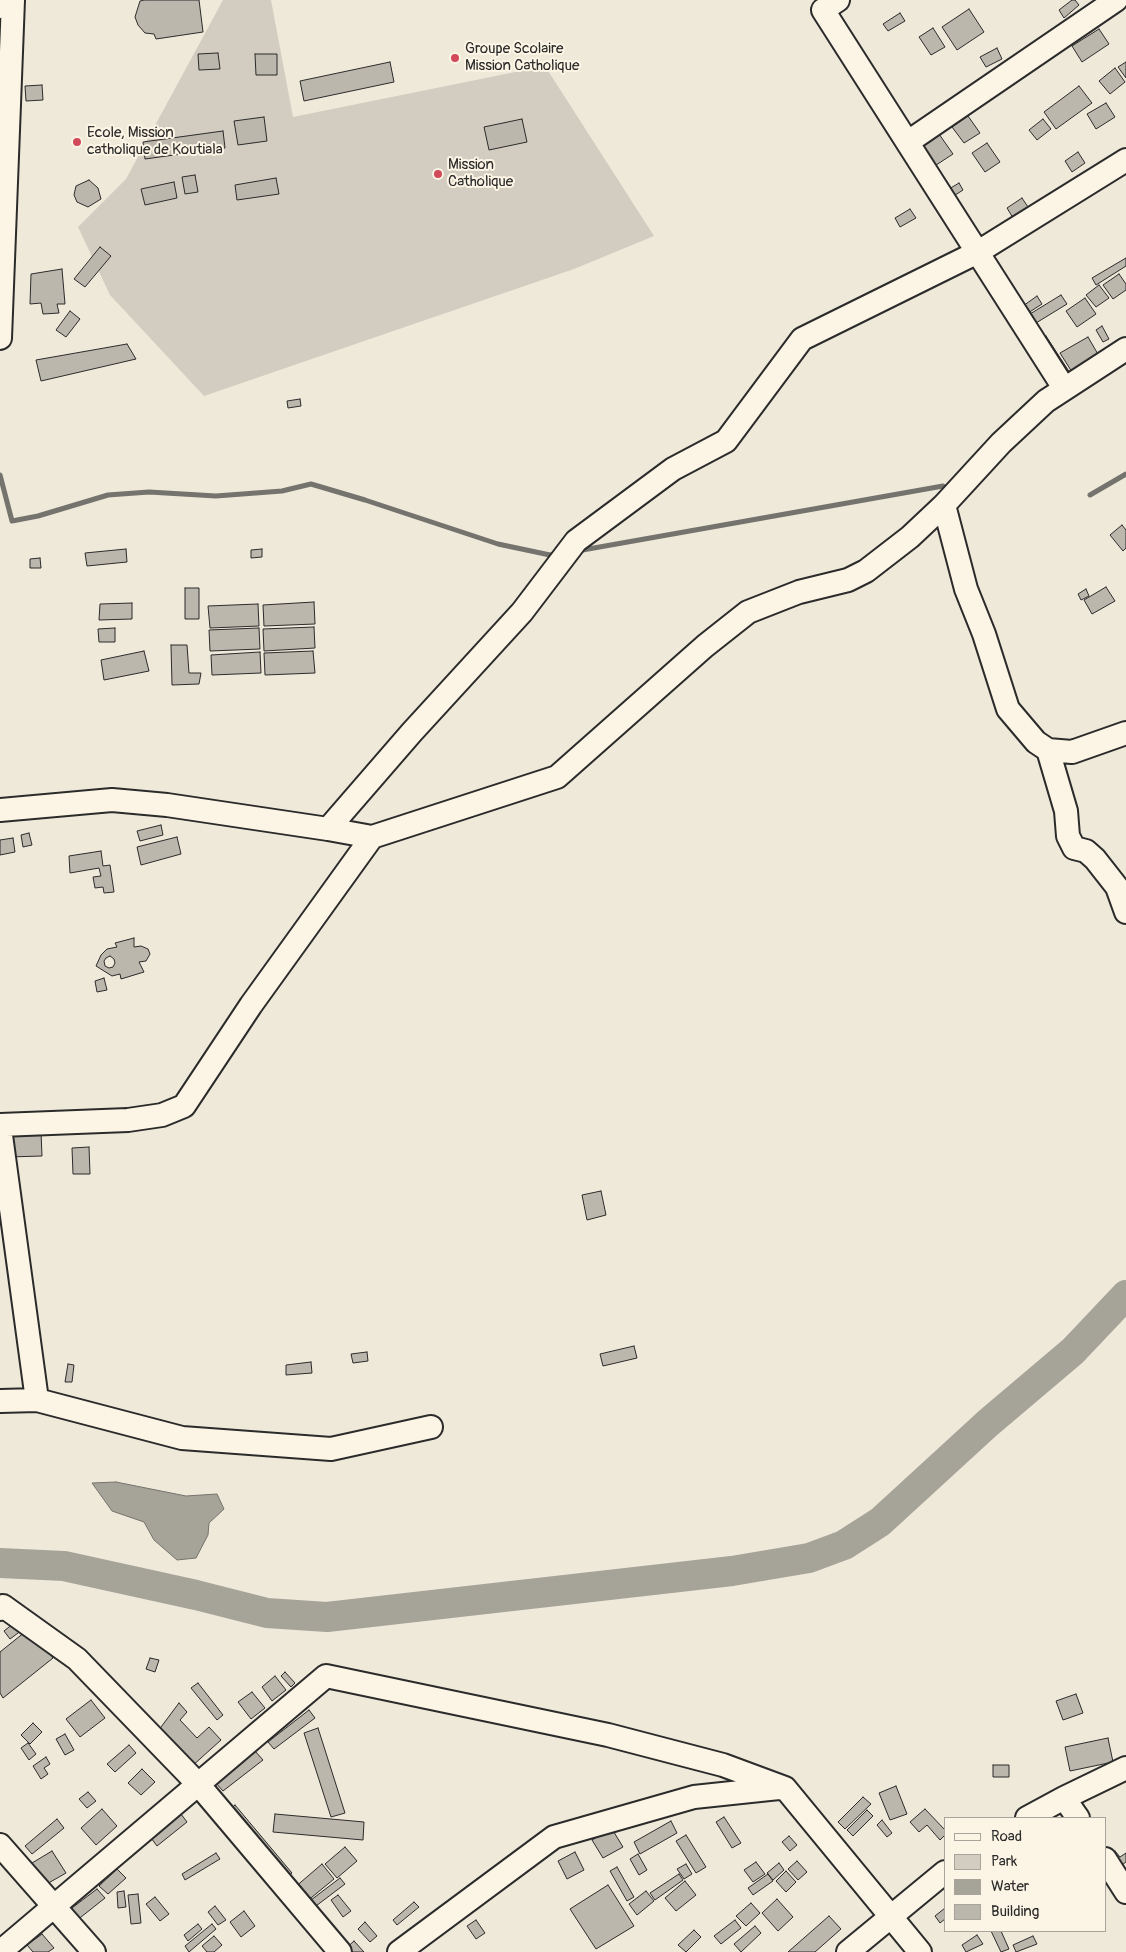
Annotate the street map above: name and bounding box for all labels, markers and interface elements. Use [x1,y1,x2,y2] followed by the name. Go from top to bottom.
[465,40,579,75] place label: Groupe Scolaire Mission Catholique
[449,52,461,64] marker: Groupe Scolaire Mission Catholique
[87,124,223,159] place label: Ecole, Mission catholique de Koutiala
[71,136,83,148] marker: Ecole, Mission catholique de Koutiala
[448,156,513,191] place label: Mission Catholique
[432,168,444,180] marker: Mission Catholique
[944,1817,1106,1932] legend
[991,1827,1022,1846] text: Road
[991,1852,1017,1871] text: Park
[991,1877,1029,1896] text: Water
[991,1902,1039,1921] text: Building

